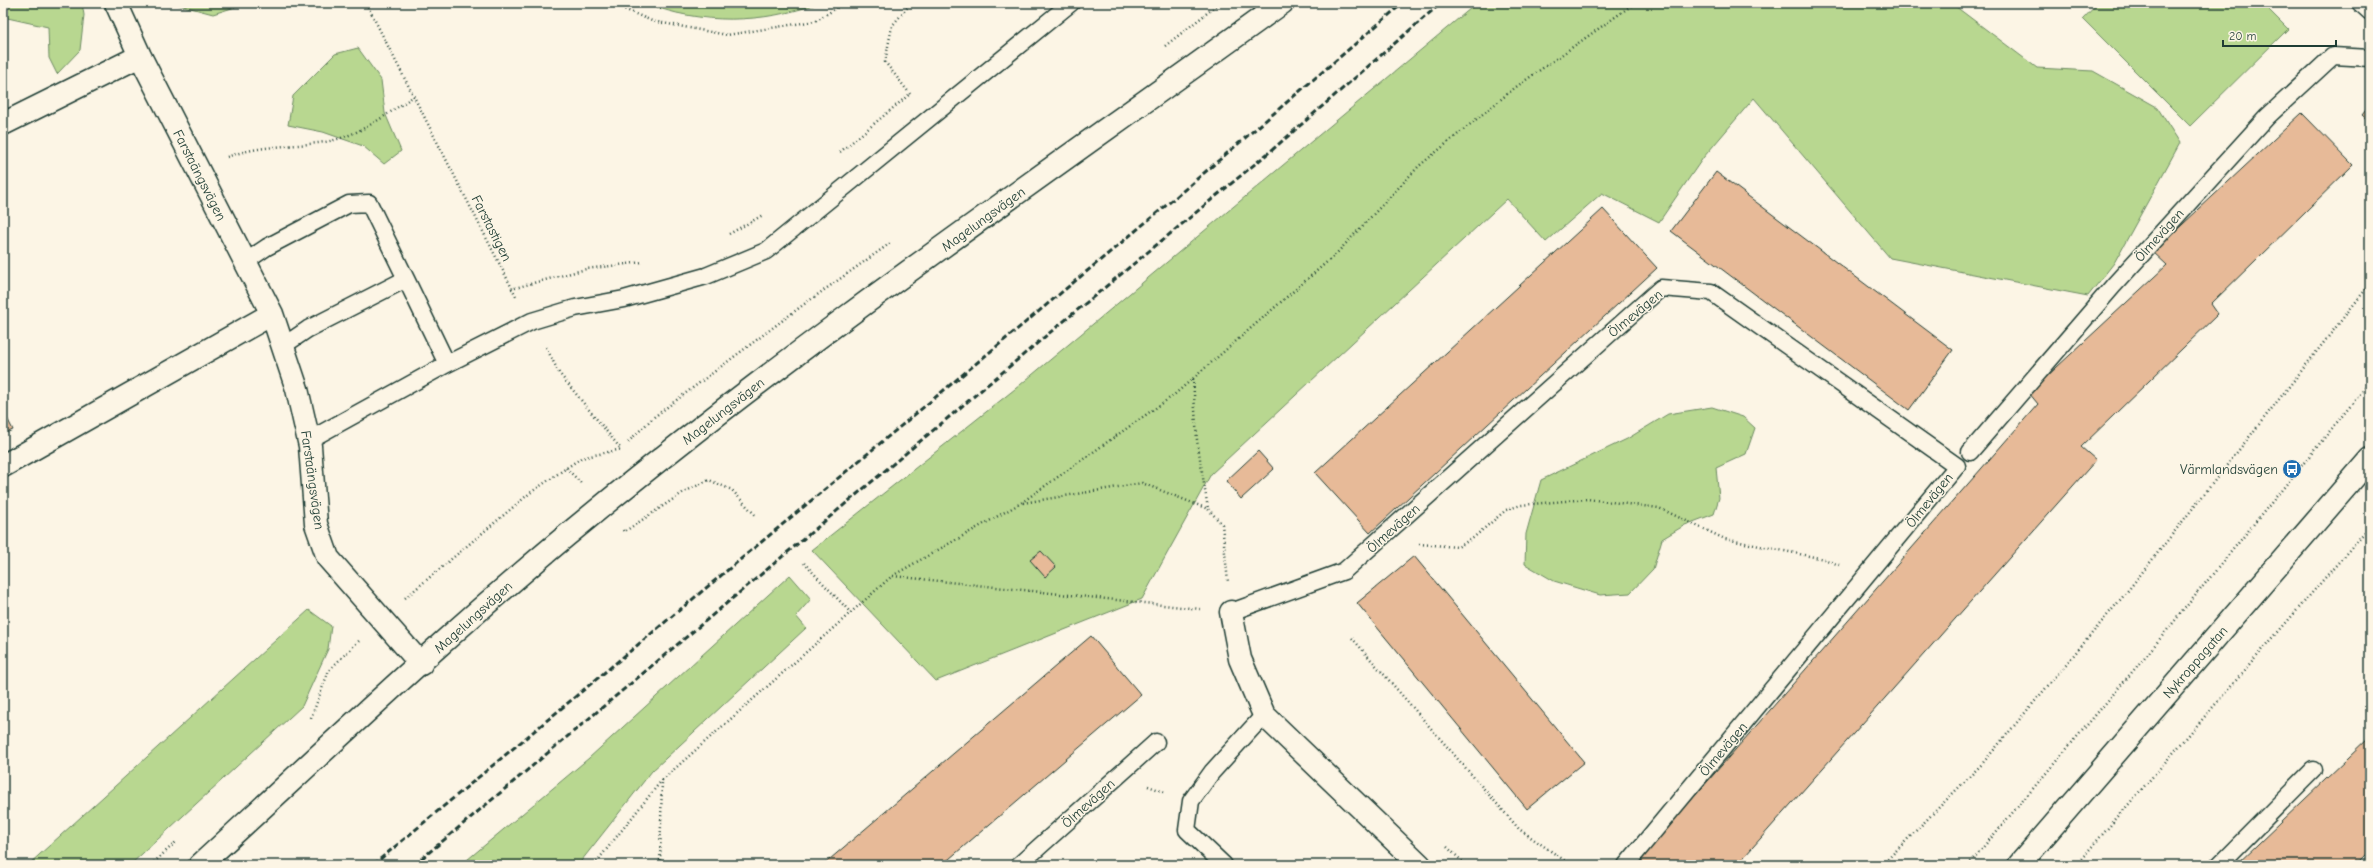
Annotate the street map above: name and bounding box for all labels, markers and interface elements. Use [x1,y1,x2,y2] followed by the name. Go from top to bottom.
[2223,22,2336,48] scale bar
[2229,29,2257,43] text: 20 m
[169,127,230,224] street label: Farstaängsvägen
[938,183,1029,256] street label: Magelungsvägen
[468,192,515,264] street label: Farstastigen
[2131,205,2188,265] street label: Ölmevägen
[1605,286,1666,341] street label: Ölmevägen
[679,374,768,449] street label: Magelungsvägen
[297,429,328,531] street label: Farstaängsvägen
[2281,458,2303,480] bus stop icon: Värmlandsvägen
[2180,461,2278,478] place label: Värmlandsvägen
[1902,469,1957,531] street label: Ölmevägen
[1363,500,1423,557] street label: Ölmevägen
[431,578,516,657] street label: Magelungsvägen
[2159,623,2231,702] street label: Nykroppagatan
[1696,719,1751,780] street label: Ölmevägen
[1058,775,1118,832] street label: Ölmevägen

